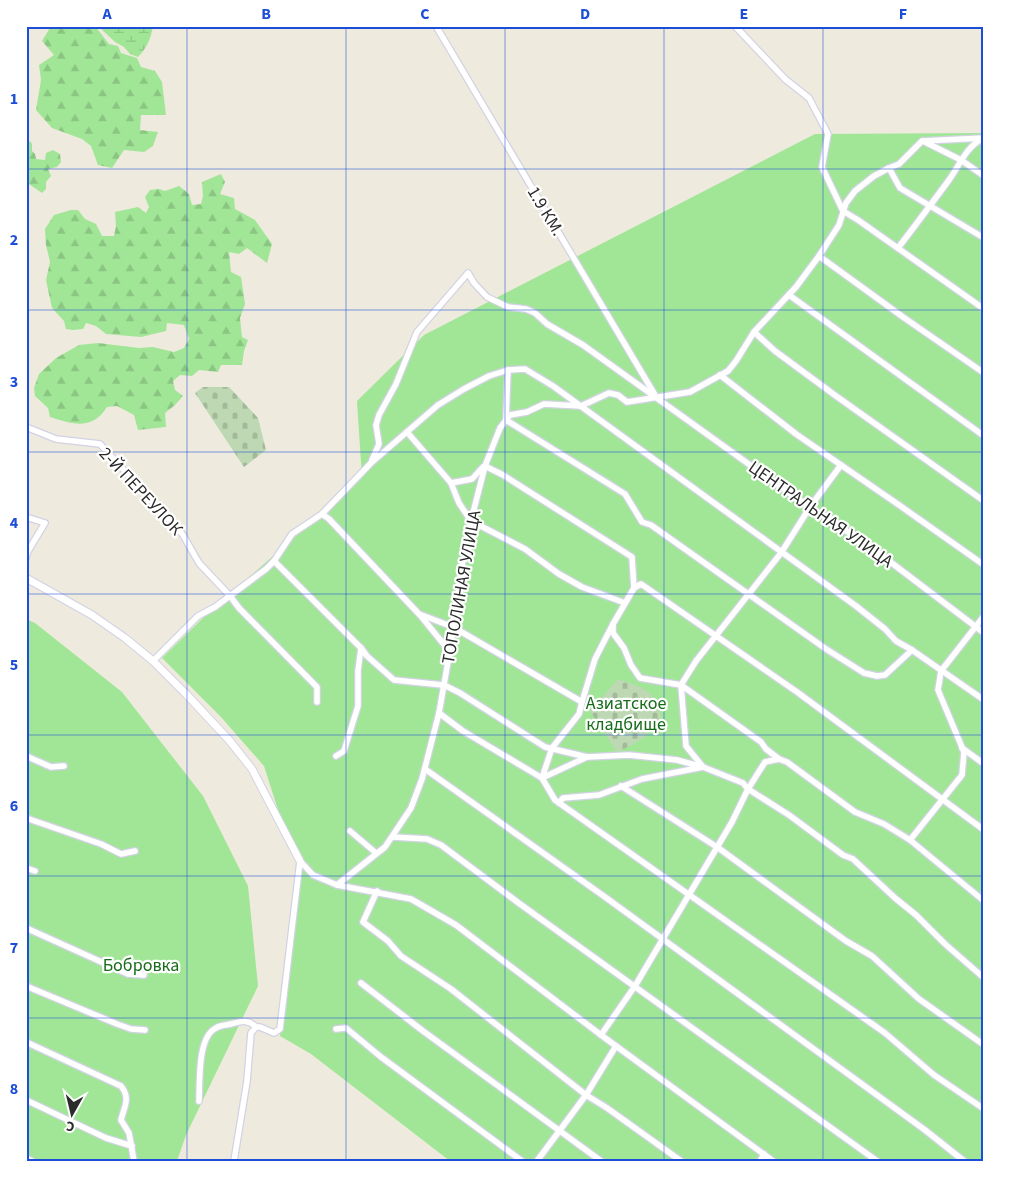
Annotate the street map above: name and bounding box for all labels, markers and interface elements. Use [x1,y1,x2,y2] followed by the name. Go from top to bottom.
[101,3,112,25] text: A
[261,3,271,25] text: B
[420,3,430,25] text: C
[580,3,590,25] text: D
[740,3,748,25] text: E
[899,3,907,25] text: F
[10,88,18,110] text: 1
[521,182,570,241] street label: 1.9 КМ.
[10,229,18,251] text: 2
[10,371,18,393] text: 3
[93,442,189,541] street label: 2-Й ПЕРЕУЛОК
[743,455,898,574] street label: ЦЕНТРАЛЬНАЯ УЛИЦА
[436,508,487,666] street label: ТОПОЛИНАЯ УЛИЦА
[10,512,19,534] text: 4
[10,654,18,676] text: 5
[586,691,666,737] park label: Азиатское кладбище
[10,795,18,817] text: 6
[10,937,18,959] text: 7
[103,953,179,978] park label: Бобровка
[10,1078,18,1100] text: 8
[48,1090,98,1140] north arrow
[65,1115,76,1136] text: С

